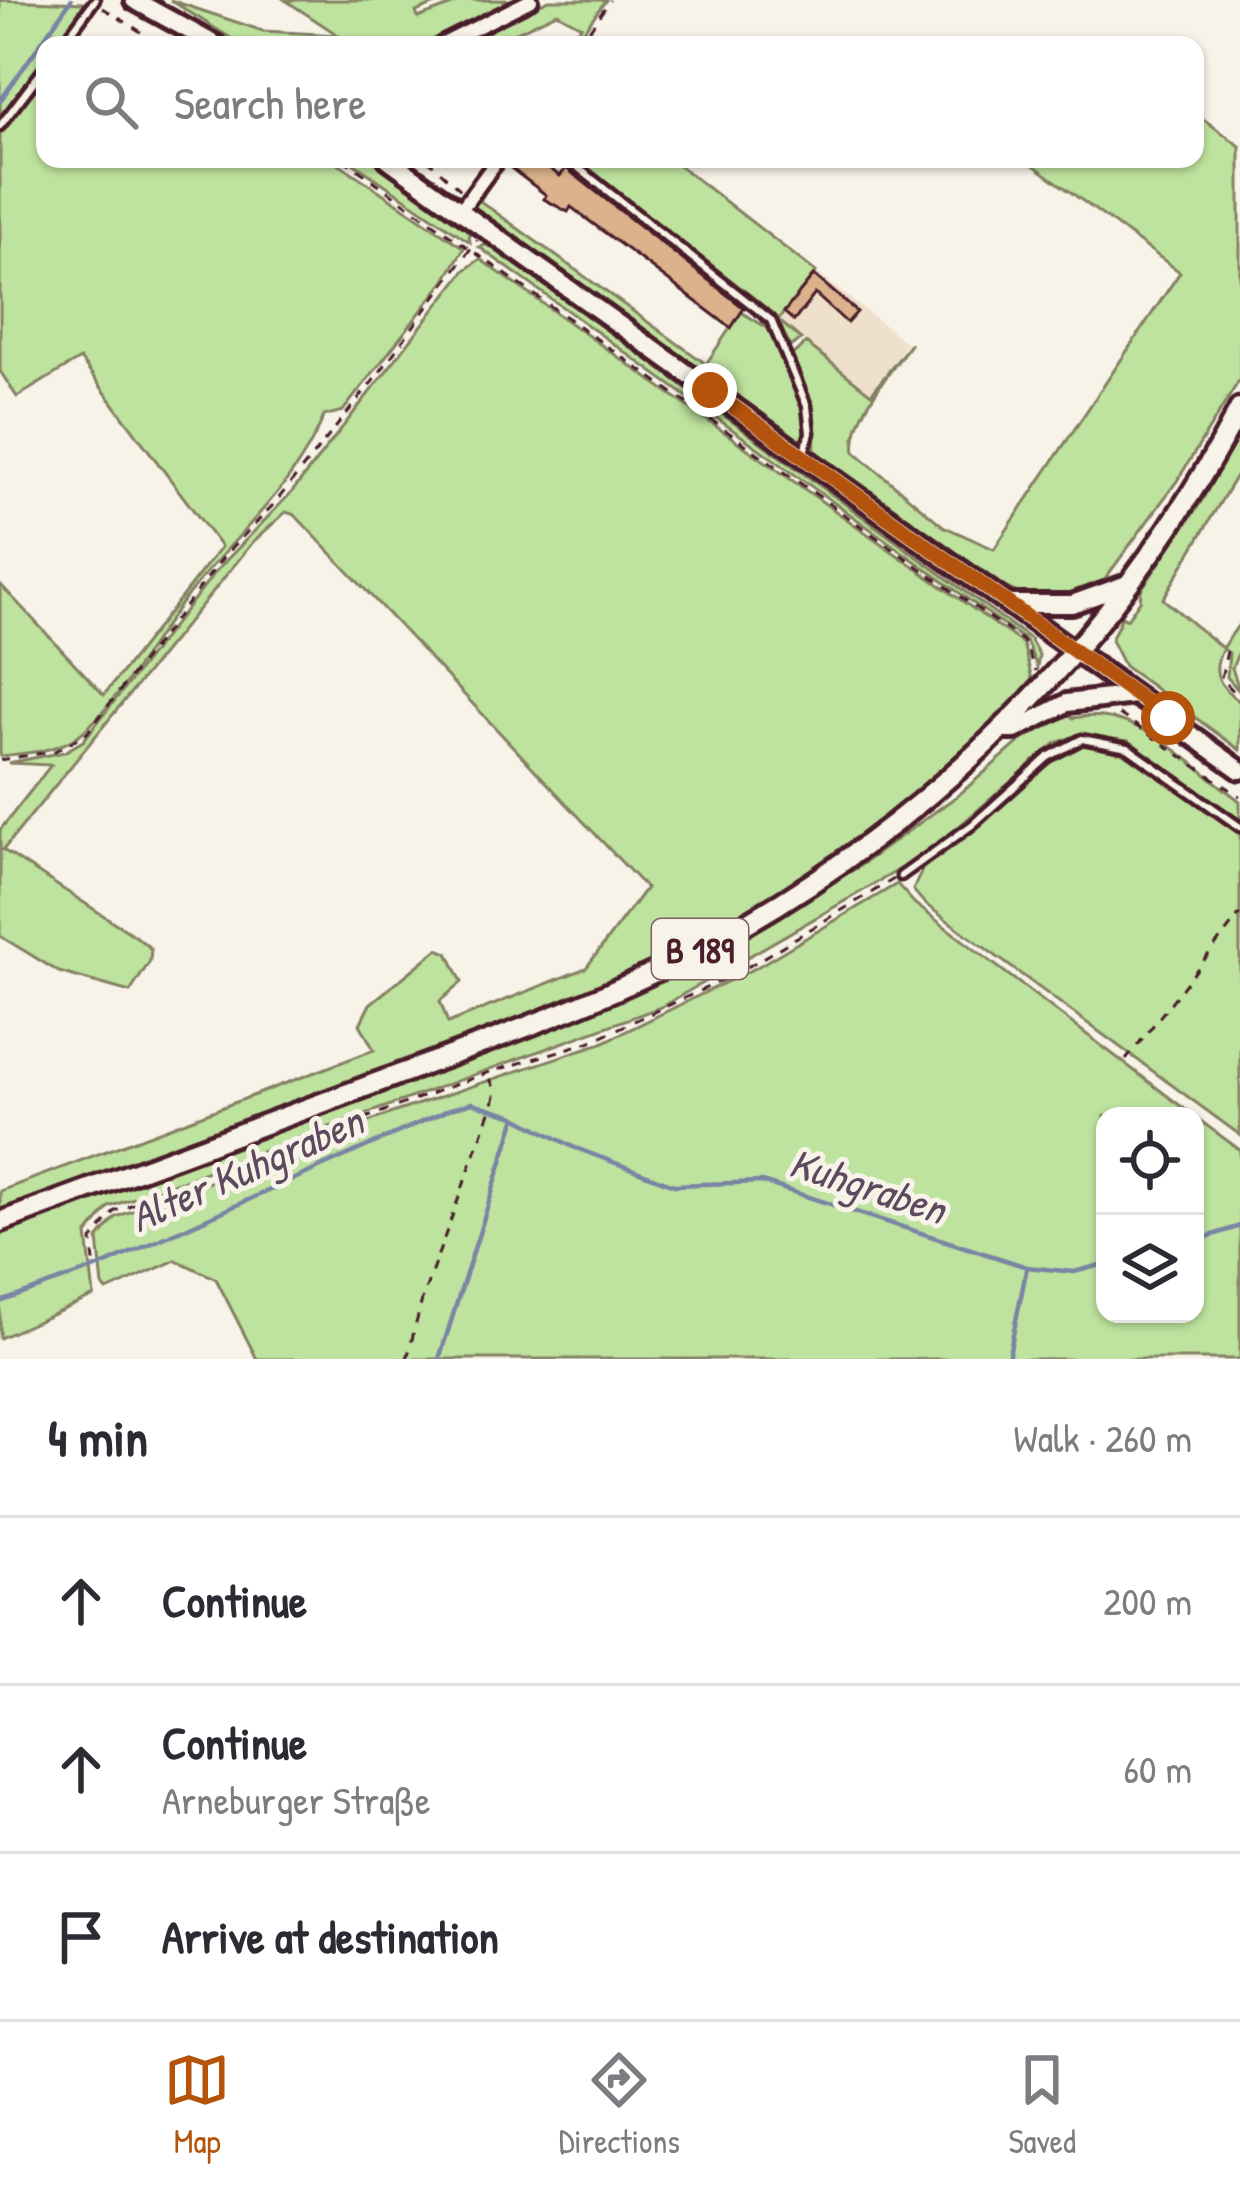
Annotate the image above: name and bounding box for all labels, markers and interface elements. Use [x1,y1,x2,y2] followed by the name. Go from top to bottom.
[36,36,1204,168] search box
[78,69,144,135] icon: search
[174,72,366,133] text: Search here
[683,363,737,417] route end
[1141,691,1195,745] route start
[652,919,748,979] road number: B 189
[120,1090,375,1246] water label: Alter Kuhgraben
[1096,1107,1204,1323] map controls
[1096,1107,1204,1215] button: locate
[782,1133,956,1239] water label: Kuhgraben
[1096,1215,1204,1323] button: layers
[48,1403,148,1472] text: 4 min
[1014,1411,1192,1464] text: Walk · 260 m
[48,1568,114,1634] icon: ahead
[162,1570,307,1631] text: Continue
[1103,1574,1192,1627] text: 200 m
[162,1712,307,1773] text: Continue
[48,1736,114,1802] icon: ahead
[1123,1742,1192,1795] text: 60 m
[162,1773,431,1826] text: Arneburger Straße
[48,1904,114,1970] icon: arrive
[162,1906,499,1967] text: Arrive at destination
[164,2047,230,2163] tab: Map
[559,2047,680,2163] tab: Directions
[1008,2047,1076,2163] tab: Saved

